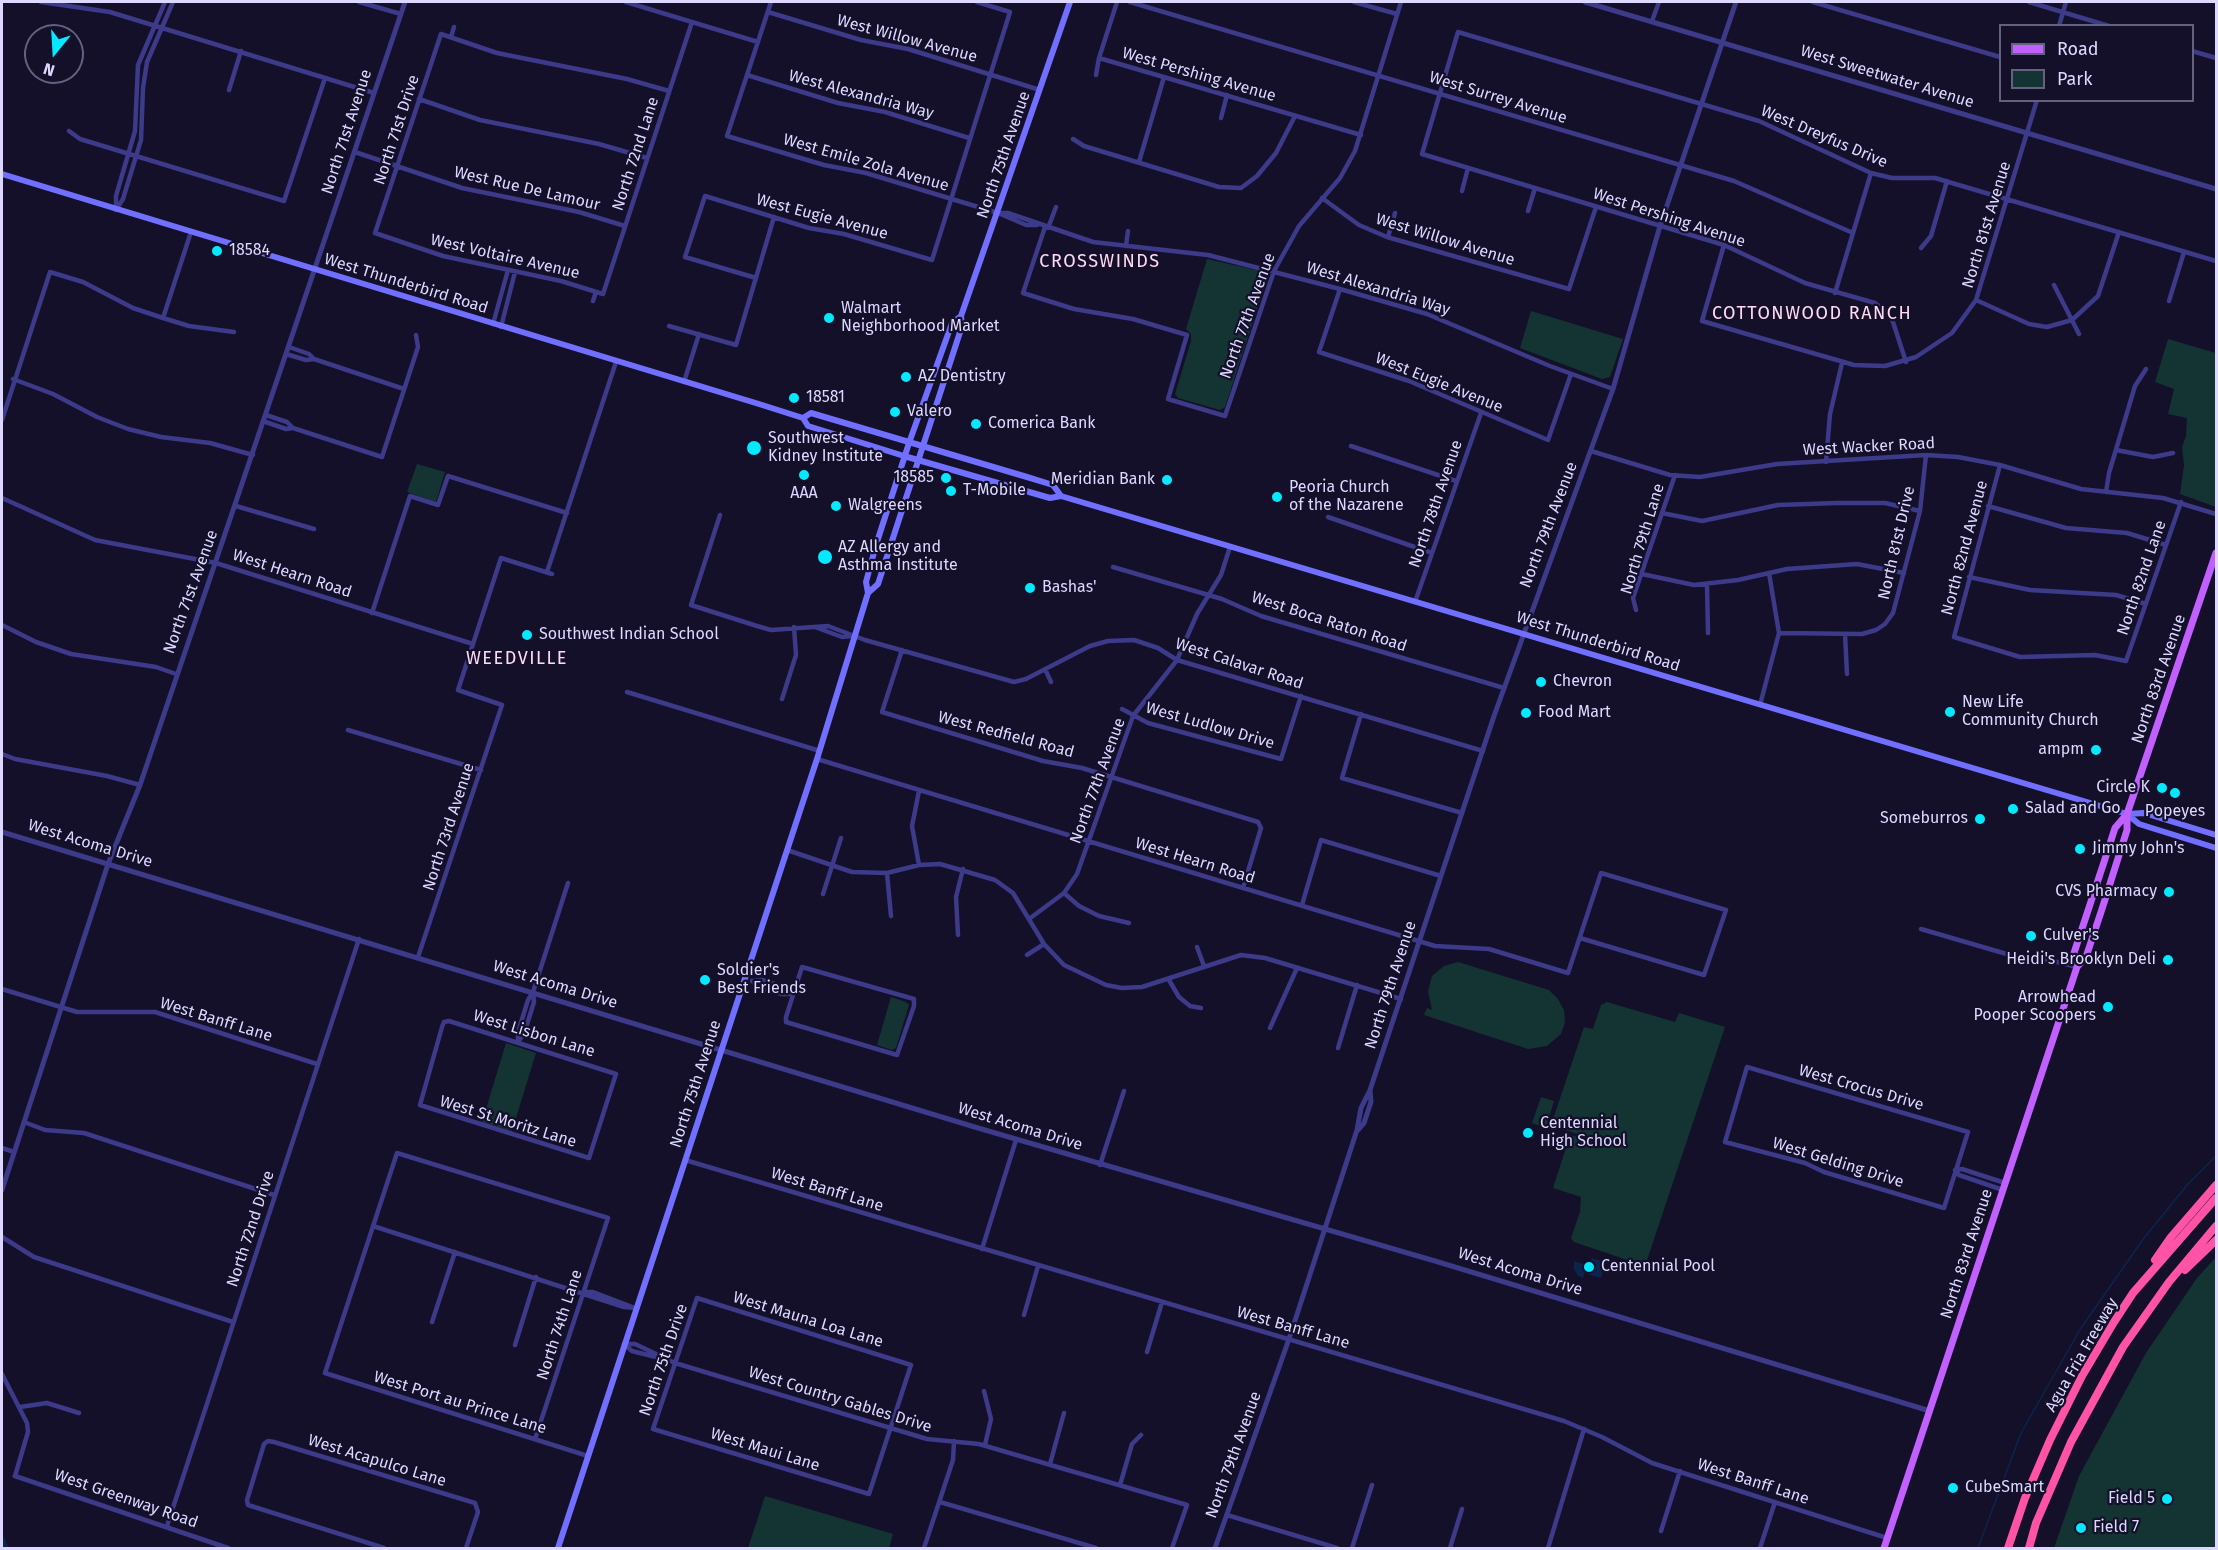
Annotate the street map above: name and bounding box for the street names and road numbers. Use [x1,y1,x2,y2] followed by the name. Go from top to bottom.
[835,11,979,67] street label: West Willow Avenue
[1798,41,1976,113] street label: West Sweetwater Avenue
[1120,44,1278,106] street label: West Pershing Avenue
[786,66,936,124] street label: West Alexandria Way
[318,67,376,197] street label: North 71st Avenue
[1427,68,1569,128] street label: West Surrey Avenue
[370,73,424,187] street label: North 71st Drive
[973,89,1035,221] street label: North 75th Avenue
[609,95,663,213] street label: North 72nd Lane
[1758,102,1890,172] street label: West Dreyfus Drive
[781,130,951,196] street label: West Emile Zola Avenue
[1959,159,2015,291] street label: North 81st Avenue
[452,163,602,215] street label: West Rue De Lamour
[1590,184,1748,252] street label: West Pershing Avenue
[754,190,890,244] street label: West Eugie Avenue
[1373,210,1517,270] street label: West Willow Avenue
[429,231,581,283] street label: West Voltaire Avenue
[322,250,490,318] street label: West Thunderbird Road
[1216,250,1280,382] street label: North 77th Avenue
[1304,258,1452,320] street label: West Alexandria Way
[1372,349,1506,417] street label: West Eugie Avenue
[1802,434,1936,460] street label: West Wacker Road
[1405,438,1467,570] street label: North 78th Avenue
[1516,459,1582,591] street label: North 79th Avenue
[1938,479,1992,617] street label: North 82nd Avenue
[1617,481,1669,597] street label: North 79th Lane
[1875,484,1919,602] street label: North 81st Drive
[2113,518,2171,638] street label: North 82nd Lane
[160,528,222,656] street label: North 71st Avenue
[230,546,354,602] street label: West Hearn Road
[1249,588,1409,656] street label: West Boca Raton Road
[1514,608,1682,676] street label: West Thunderbird Road
[2128,612,2190,746] street label: North 83rd Avenue
[1173,634,1305,694] street label: West Calavar Road
[1143,698,1277,754] street label: West Ludlow Drive
[936,708,1076,762] street label: West Redfield Road
[1066,715,1130,847] street label: North 77th Avenue
[419,761,479,893] street label: North 73rd Avenue
[25,816,155,872] street label: West Acoma Drive
[1133,834,1257,888] street label: West Hearn Road
[1361,919,1421,1051] street label: North 79th Avenue
[490,957,620,1013] street label: West Acoma Drive
[157,994,275,1046] street label: West Banff Lane
[471,1006,597,1062] street label: West Lisbon Lane
[666,1018,726,1150] street label: North 75th Avenue
[1796,1061,1926,1115] street label: West Crocus Drive
[437,1092,579,1152] street label: West St Moritz Lane
[955,1099,1085,1155] street label: West Acoma Drive
[1770,1134,1906,1192] street label: West Gelding Drive
[768,1164,886,1216] street label: West Banff Lane
[223,1168,279,1290] street label: North 72nd Drive
[1937,1187,1997,1321] street label: North 83rd Avenue
[1455,1244,1585,1300] street label: West Acoma Drive
[533,1267,587,1383] street label: North 74th Lane
[730,1288,886,1352] street label: West Mauna Loa Lane
[2042,1295,2122,1415] street label: Agua Fria Freeway
[636,1301,692,1419] street label: North 75th Drive
[1234,1303,1352,1353] street label: West Banff Lane
[746,1363,934,1437] street label: West Country Gables Drive
[371,1368,549,1438] street label: West Port au Prince Lane
[1202,1389,1266,1521] street label: North 79th Avenue
[708,1424,822,1476] street label: West Maui Lane
[306,1431,448,1491] street label: West Acapulco Lane
[1695,1455,1811,1509] street label: West Banff Lane
[52,1465,200,1533] street label: West Greenway Road

